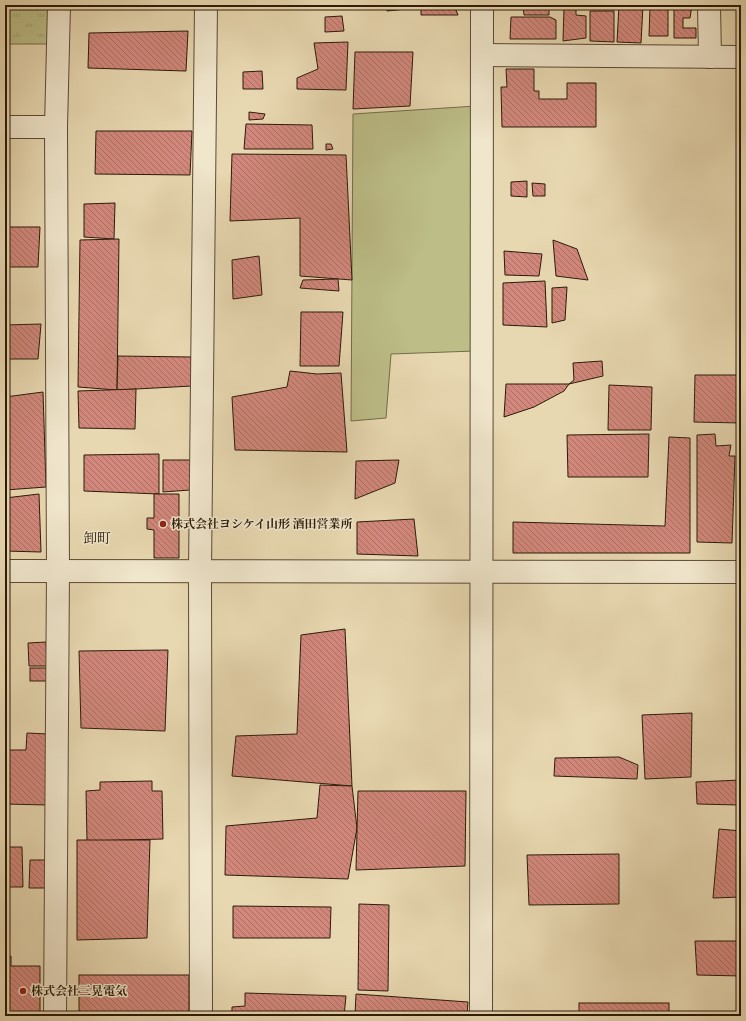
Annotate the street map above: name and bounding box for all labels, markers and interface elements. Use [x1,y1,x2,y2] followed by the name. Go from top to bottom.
[171,517,353,531] place label: 株式会社ヨシケイ山形 酒田営業所
[158,519,168,529] marker: 株式会社ヨシケイ山形 酒田営業所
[83,530,111,547] district label: 卸町
[31,984,127,998] place label: 株式会社三晃電気
[18,986,28,996] marker: 株式会社三晃電気

